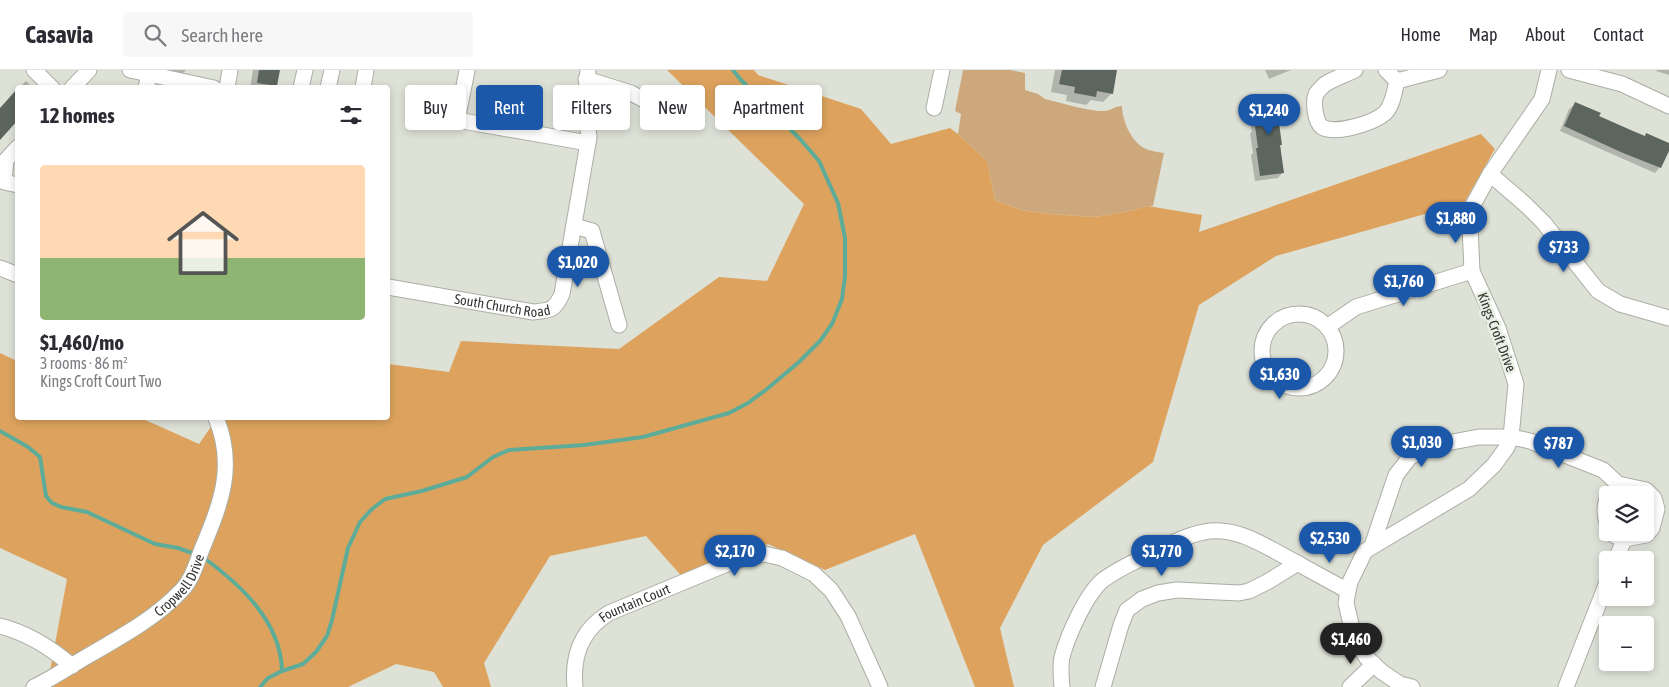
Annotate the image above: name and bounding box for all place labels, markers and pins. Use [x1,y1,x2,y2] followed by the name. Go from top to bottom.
[1228,93,1310,136] pin: $1,240
[1415,202,1497,244] pin: $1,880
[1534,230,1594,273] pin: $733
[537,246,619,288] pin: $1,020
[1363,264,1445,307] pin: $1,760
[1239,358,1321,400] pin: $1,630
[1381,426,1463,468] pin: $1,030
[1529,426,1589,469] pin: $787
[1289,522,1371,564] pin: $2,530
[694,534,776,577] pin: $2,170
[1121,534,1203,577] pin: $1,770
[1310,622,1392,665] pin: $1,460

